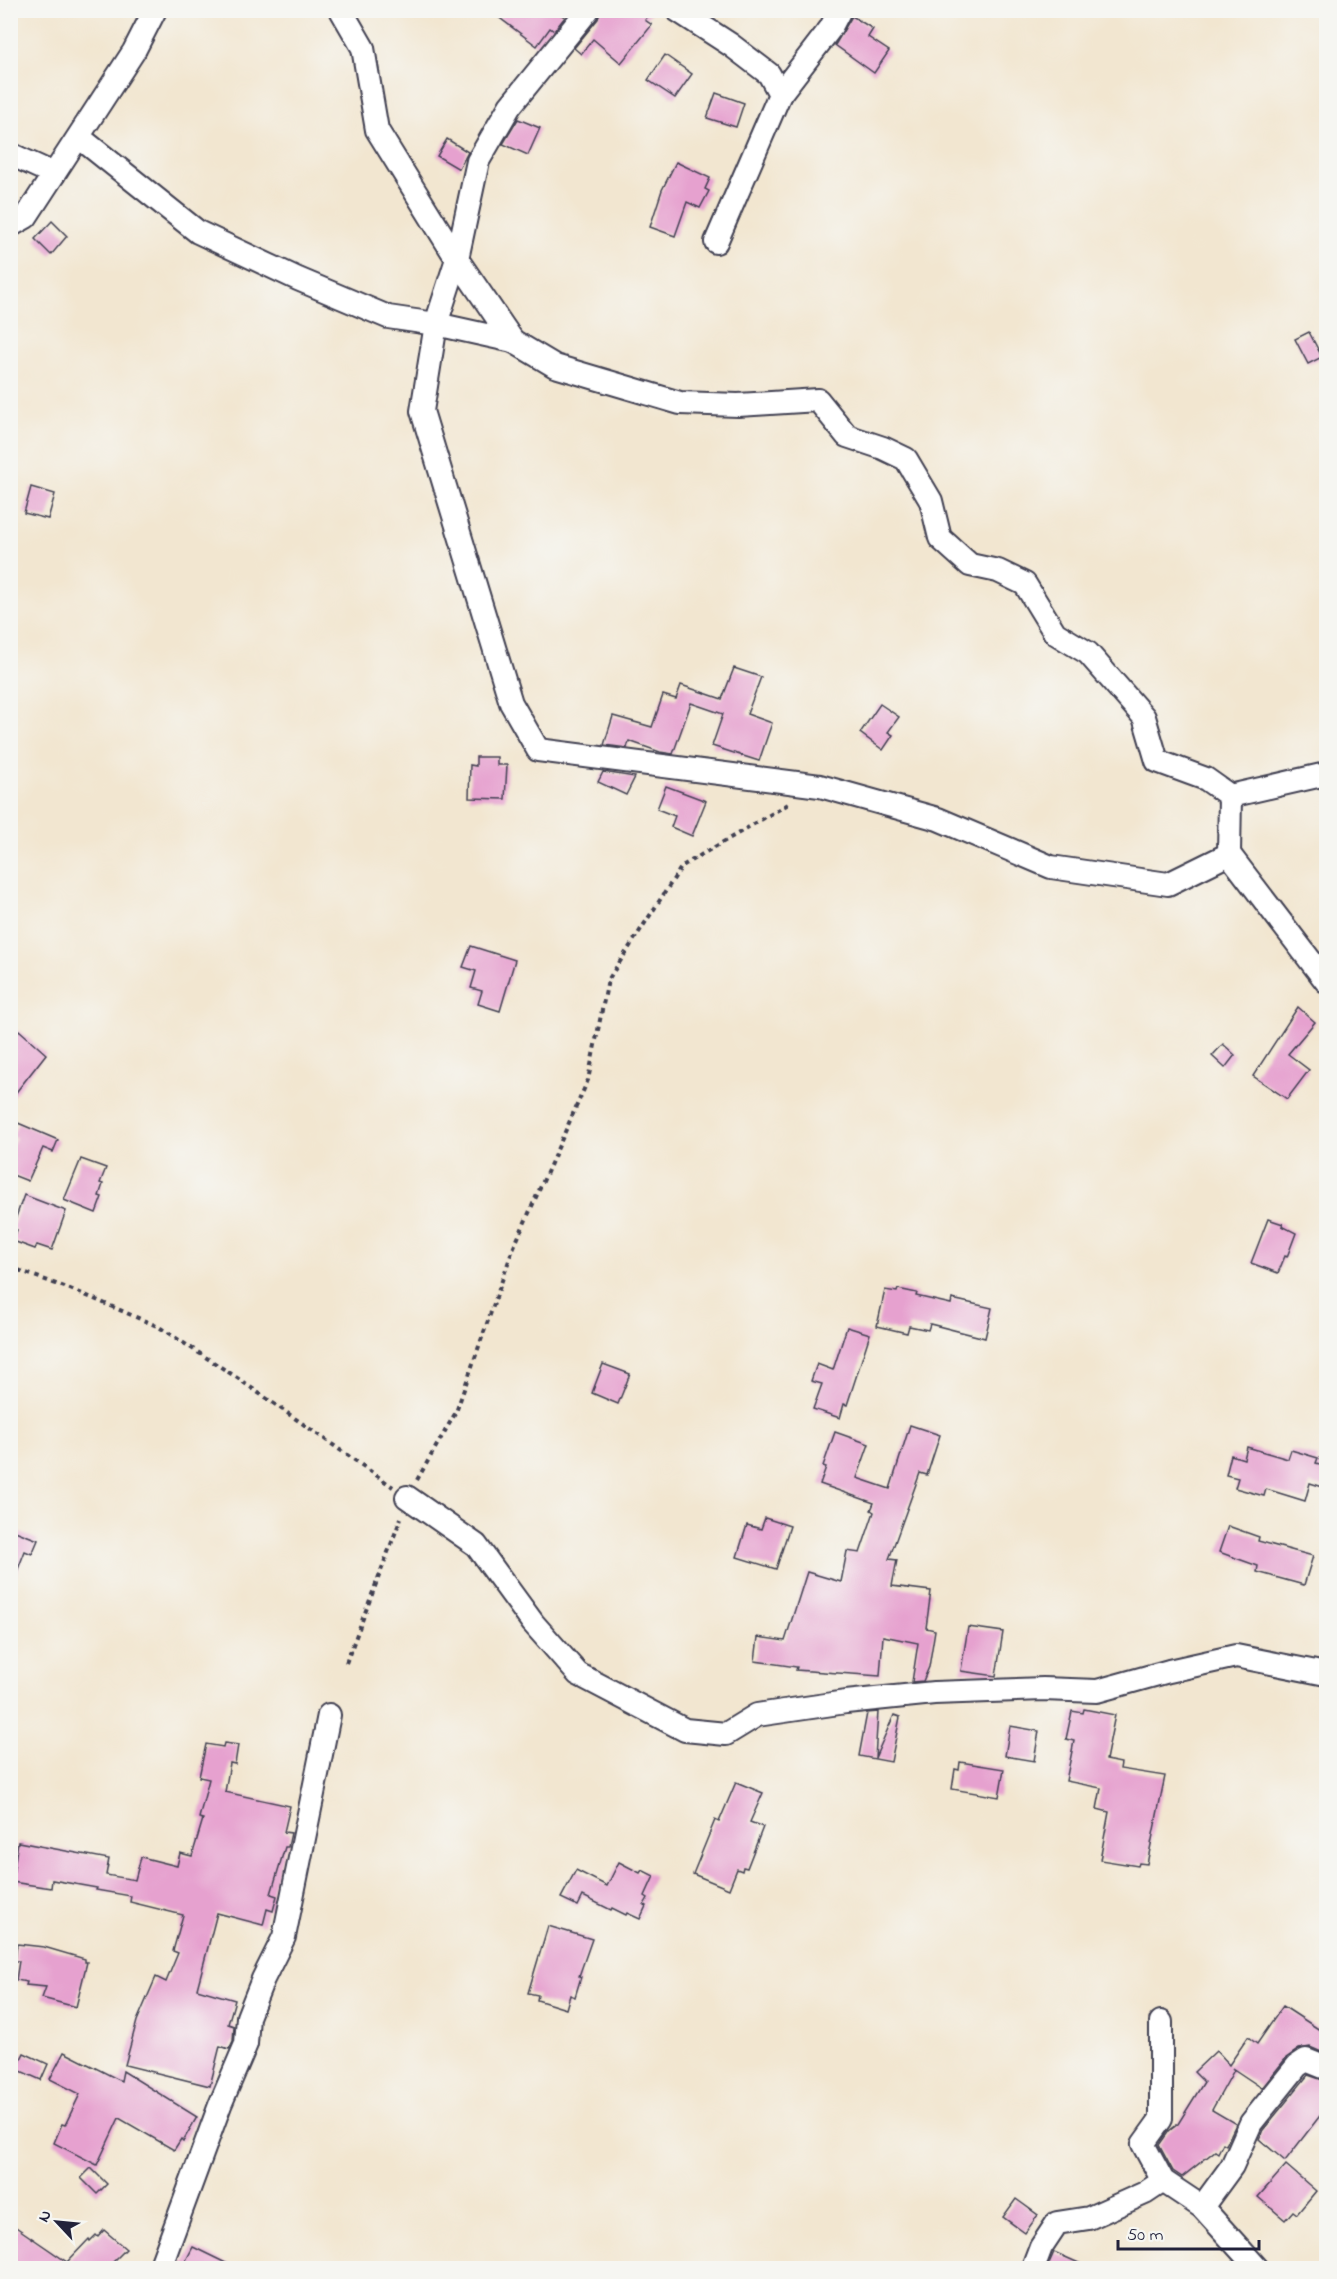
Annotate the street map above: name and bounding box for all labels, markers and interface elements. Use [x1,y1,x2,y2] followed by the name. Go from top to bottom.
[27,2192,87,2252] north arrow
[32,2206,59,2226] text: N
[1118,2213,1259,2251] scale bar
[1127,2223,1164,2249] text: 50 m

